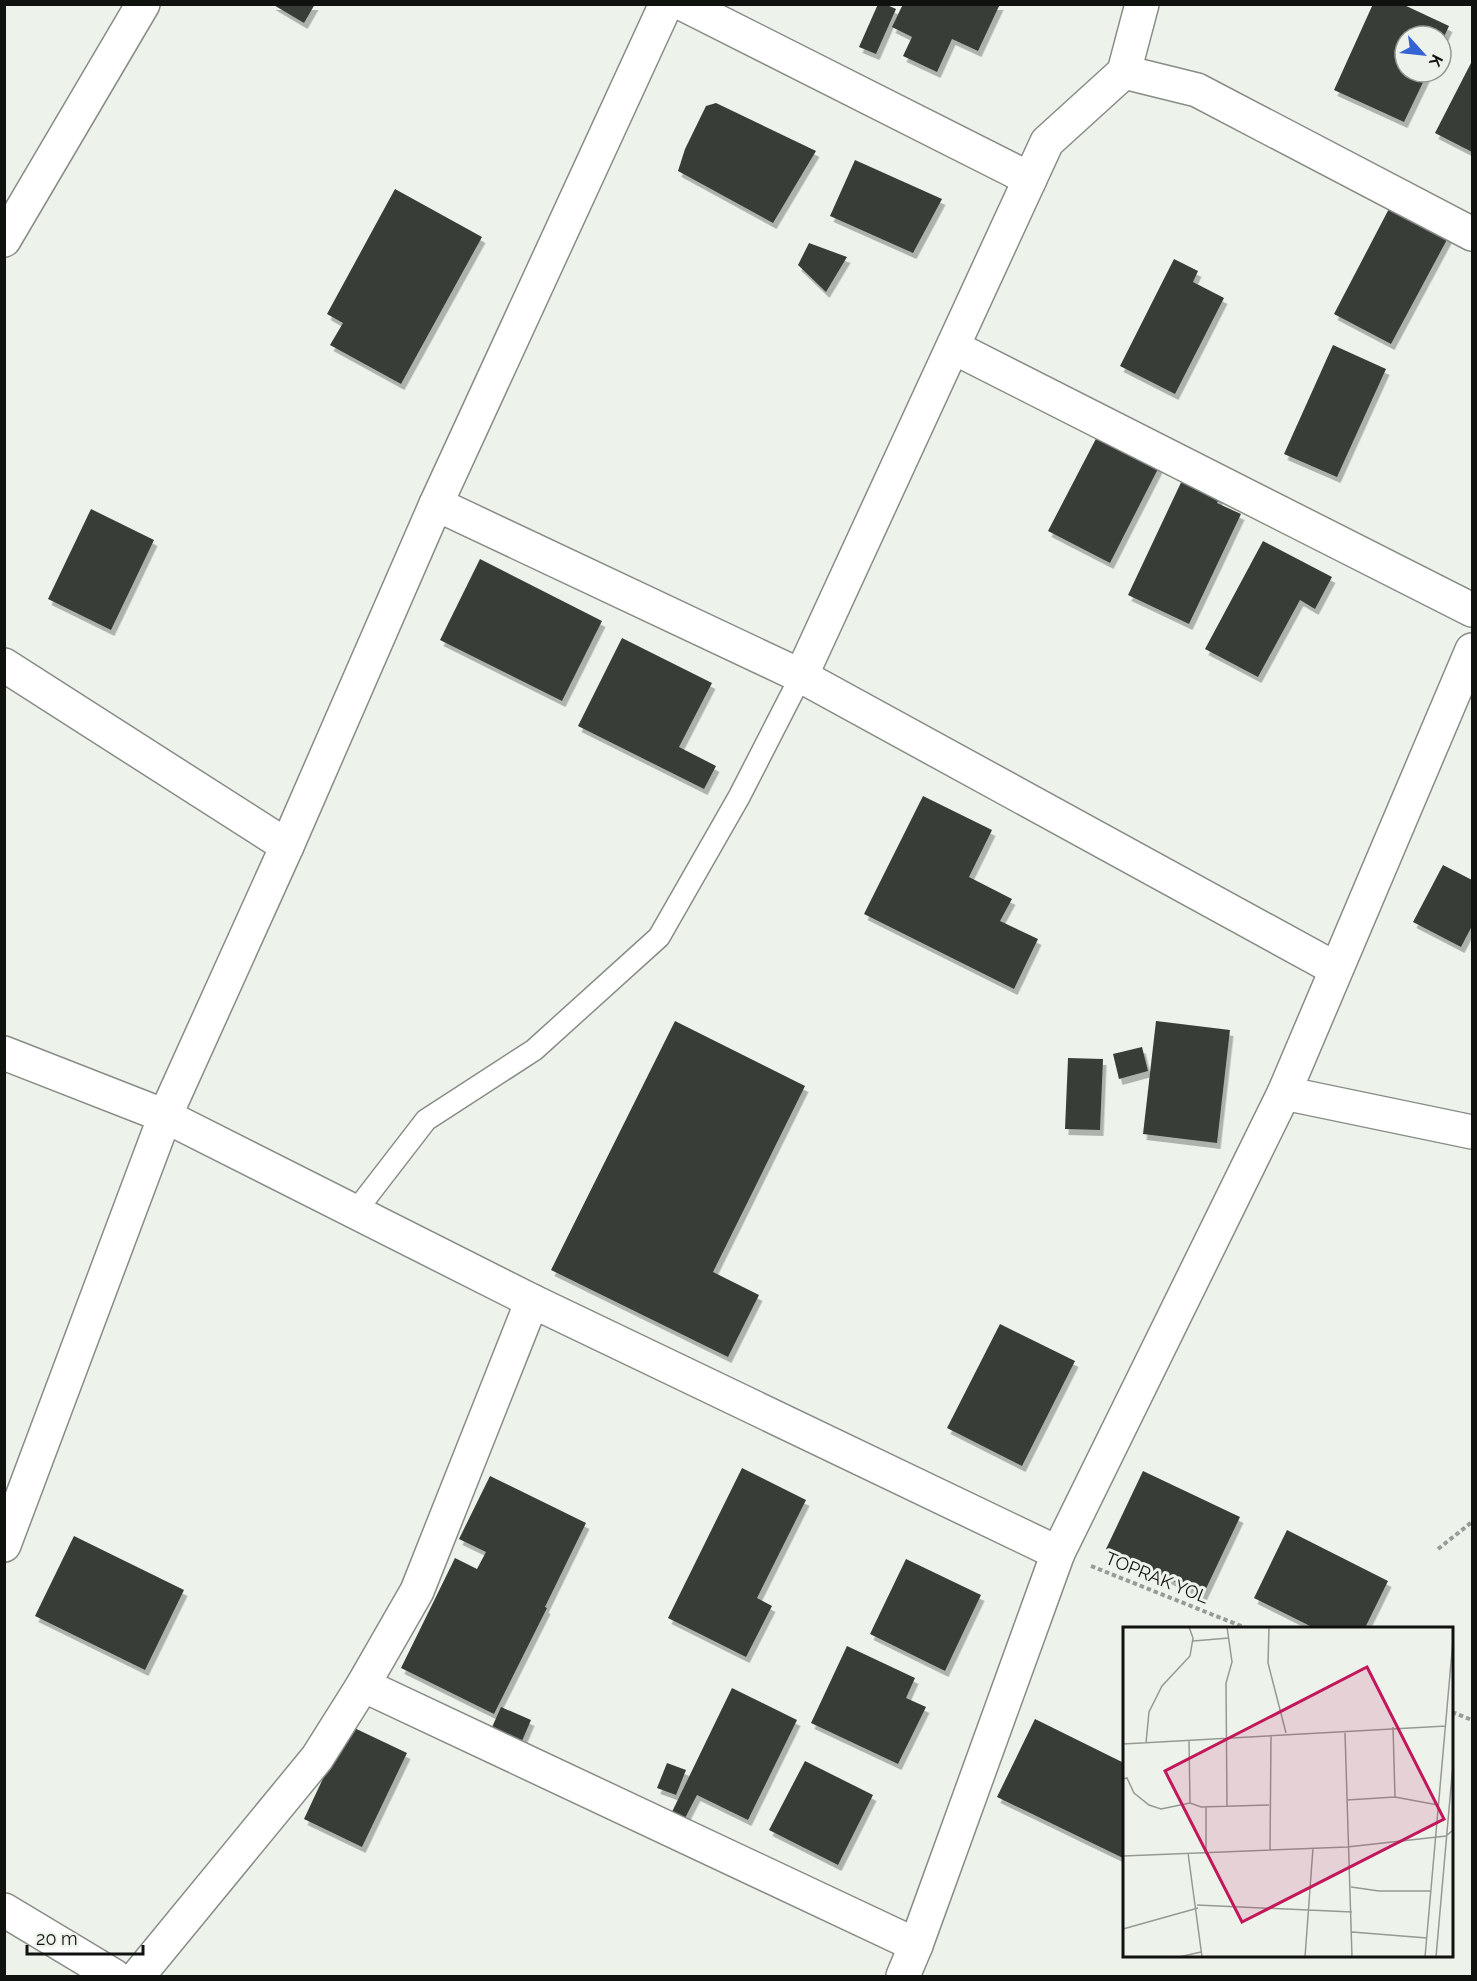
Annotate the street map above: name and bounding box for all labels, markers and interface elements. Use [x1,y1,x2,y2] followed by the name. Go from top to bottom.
[1393,24,1453,84] north arrow
[1425,51,1447,70] text: K
[1103,1547,1212,1608] street label: TOPRAK YOL
[1123,1627,1453,1957] inset map
[27,1918,142,1956] scale bar
[36,1928,78,1949] text: 20 m

